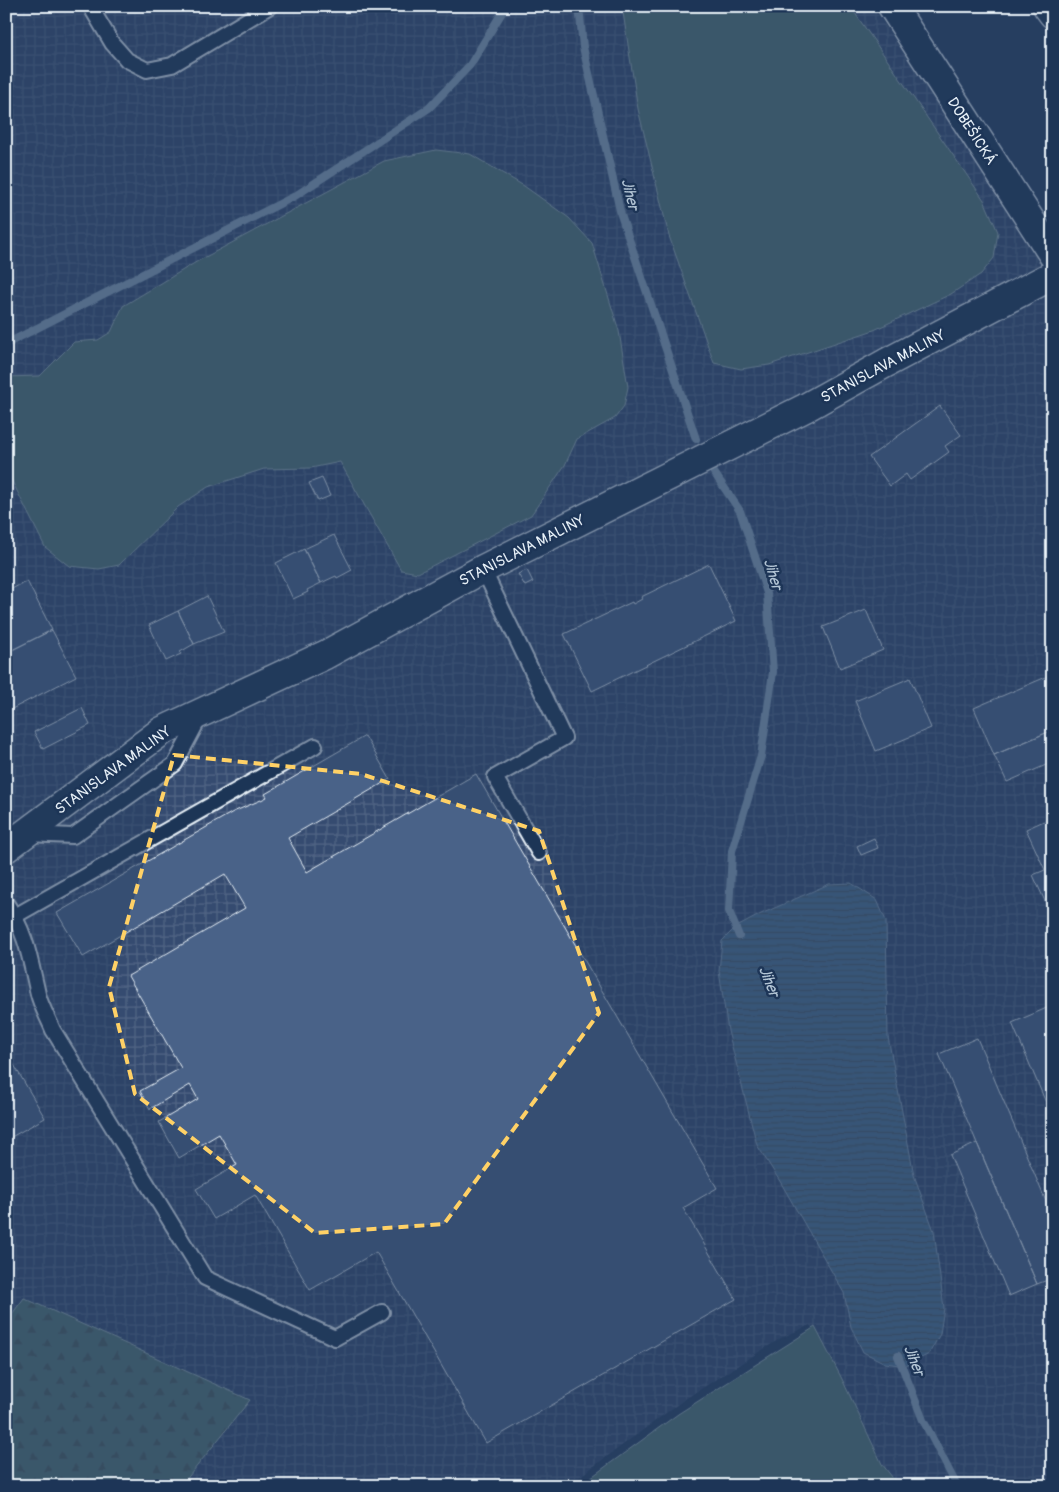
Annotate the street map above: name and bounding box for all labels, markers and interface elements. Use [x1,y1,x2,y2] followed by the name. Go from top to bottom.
[943,94,1000,169] street label: DOBEŠICKÁ
[617,177,644,214] water label: Jiher
[818,325,949,407] street label: STANISLAVA MALINY
[456,510,589,590] street label: STANISLAVA MALINY
[759,556,788,594] water label: Jiher
[52,722,175,819] street label: STANISLAVA MALINY
[754,963,785,1002] water label: Jiher
[899,1342,930,1381] water label: Jiher

